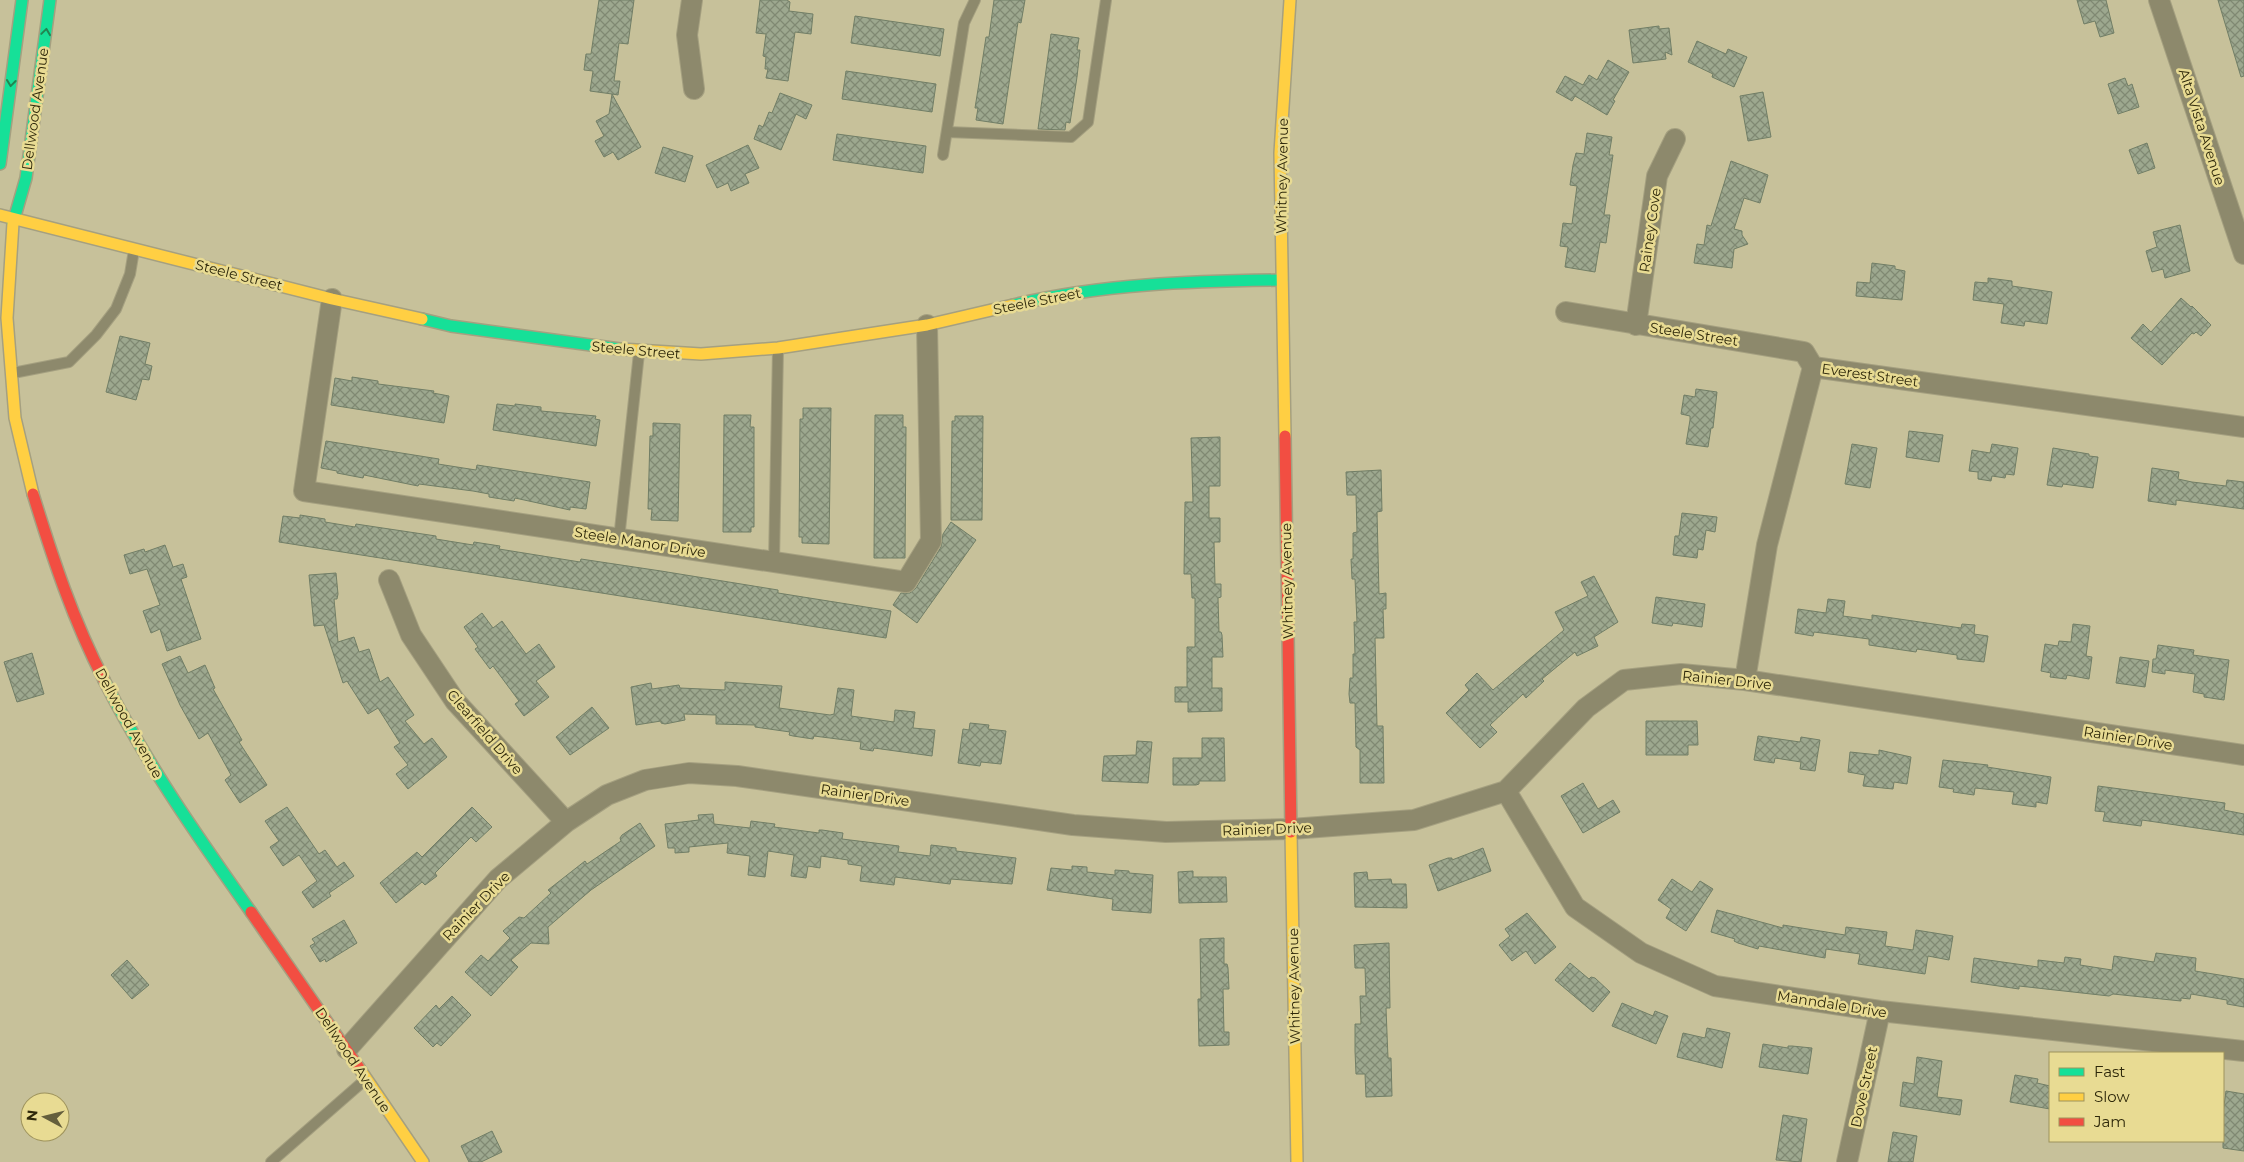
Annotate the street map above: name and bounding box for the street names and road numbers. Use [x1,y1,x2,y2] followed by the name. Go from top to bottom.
[18,47,52,171] street label: Dellwood Avenue
[2175,67,2229,187] street label: Alta Vista Avenue
[1272,118,1292,234] street label: Whitney Avenue
[1635,187,1665,273] street label: Rainey Cove
[194,255,285,295] street label: Steele Street
[992,284,1083,318] street label: Steele Street
[1649,318,1740,350] street label: Steele Street
[591,337,682,363] street label: Steele Street
[1820,359,1920,391] street label: Everest Street
[573,523,707,561] street label: Steele Manor Drive
[1277,523,1297,639] street label: Whitney Avenue
[91,665,167,781] street label: Dellwood Avenue
[1681,666,1773,694] street label: Rainier Drive
[443,686,527,778] street label: Clearfield Drive
[2082,722,2174,754] street label: Rainier Drive
[819,780,911,810] street label: Rainier Drive
[1222,818,1312,840] street label: Rainier Drive
[438,867,514,945] street label: Rainier Drive
[1284,928,1304,1044] street label: Whitney Avenue
[1776,986,1888,1022] street label: Manndale Drive
[311,1004,395,1116] street label: Dellwood Avenue
[1847,1045,1881,1129] street label: Dove Street

